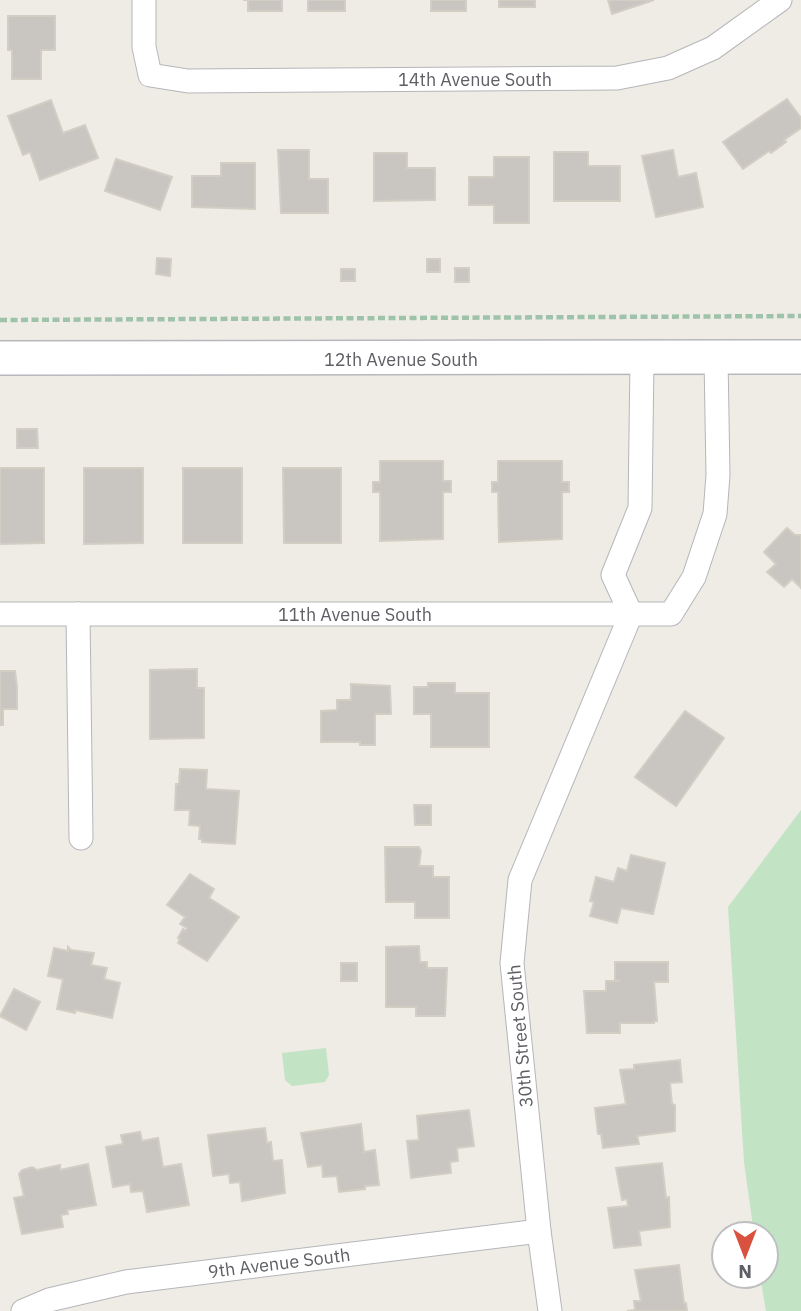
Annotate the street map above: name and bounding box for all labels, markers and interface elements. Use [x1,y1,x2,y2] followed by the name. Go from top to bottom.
[398,68,552,91] street label: 14th Avenue South
[324,348,478,371] street label: 12th Avenue South
[278,603,432,626] street label: 11th Avenue South
[502,964,538,1108] street label: 30th Street South
[710,1220,780,1290] north arrow
[207,1243,351,1283] street label: 9th Avenue South
[738,1260,752,1284] text: N

